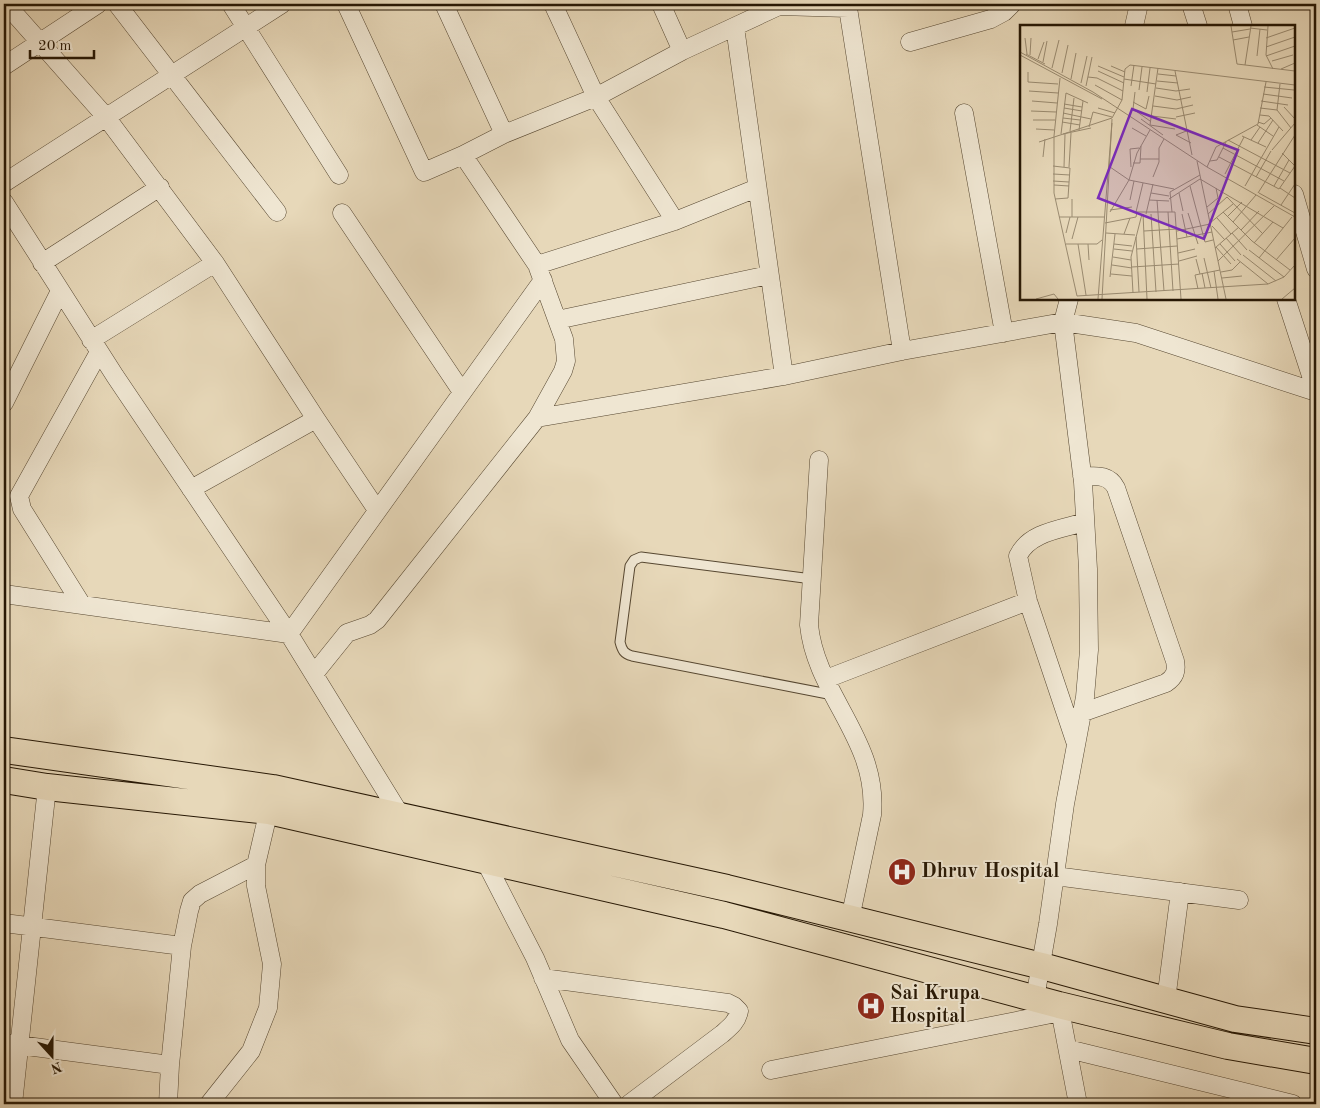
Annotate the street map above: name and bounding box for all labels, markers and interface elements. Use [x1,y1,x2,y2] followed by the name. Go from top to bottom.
[1020,25,1295,300] inset map
[30,28,94,60] scale bar
[38,39,72,54] text: 20 m
[887,857,917,887] hospital icon: Dhruv Hospital
[921,862,1059,882] place label: Dhruv Hospital
[890,984,980,1027] place label: Sai Krupa Hospital
[856,991,886,1021] hospital icon: Sai Krupa Hospital
[28,1030,78,1080] north arrow
[49,1059,64,1076] text: N

